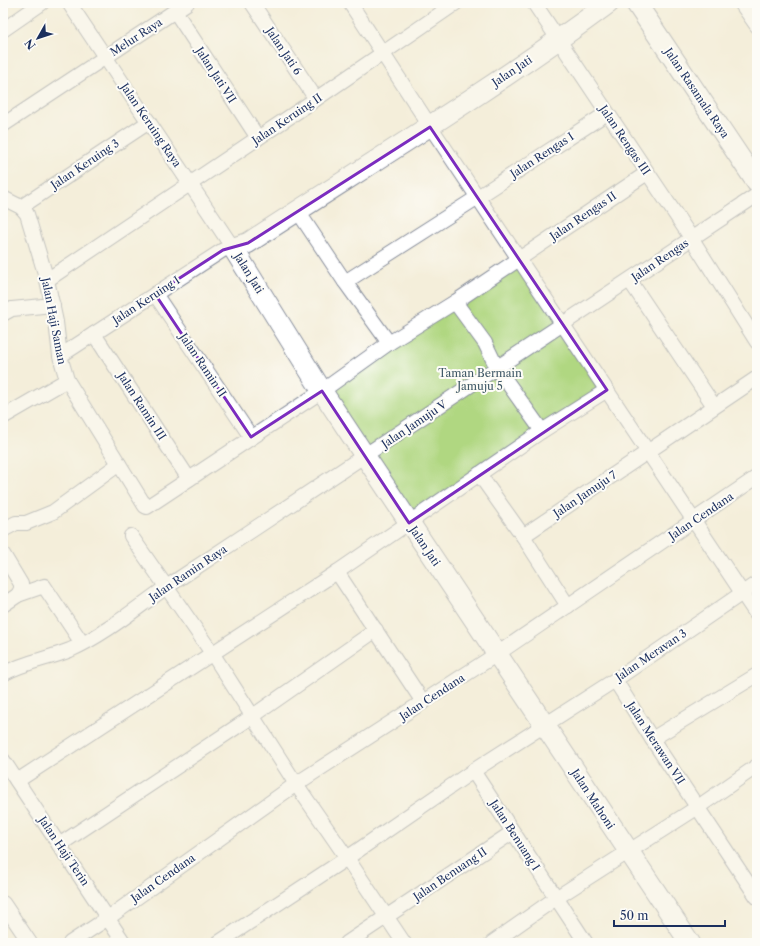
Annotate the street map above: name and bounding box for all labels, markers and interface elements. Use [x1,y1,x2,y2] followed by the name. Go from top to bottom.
[107,15,165,59] street label: Melur Raya
[18,18,58,58] north arrow
[262,23,305,78] street label: Jalan Jati 6
[22,36,39,52] text: N
[192,43,239,106] street label: Jalan Jati VII
[660,43,733,141] street label: Jalan Rasamala Raya
[488,52,535,91] street label: Jalan Jati
[117,79,184,170] street label: Jalan Keruing Raya
[248,90,325,149] street label: Jalan Keruing II
[595,101,654,178] street label: Jalan Rengas III
[506,129,576,182] street label: Jalan Rengas I
[47,136,122,193] street label: Jalan Keruing 3
[545,189,619,244] street label: Jalan Rengas II
[627,236,691,285] street label: Jalan Rengas
[230,248,267,296] street label: Jalan Jati
[108,273,182,328] street label: Jalan Keruing I
[38,274,69,366] street label: Jalan Haji Saman
[175,329,229,400] street label: Jalan Ramin II
[438,366,522,393] park label: Taman Bermain Jamuju 5
[114,368,169,443] street label: Jalan Ramin III
[377,397,450,452] street label: Jalan Jamuju V
[549,467,620,521] street label: Jalan Jamuju 7
[664,489,736,544] street label: Jalan Cendana
[405,522,444,569] street label: Jalan Jati
[145,542,230,605] street label: Jalan Ramin Raya
[611,626,689,685] street label: Jalan Meravan 3
[395,671,467,724] street label: Jalan Cendana
[623,697,688,787] street label: Jalan Merawan VII
[567,765,618,832] street label: Jalan Mahoni
[486,795,543,873] street label: Jalan Benuang I
[34,812,92,889] street label: Jalan Haji Terin
[409,844,489,905] street label: Jalan Benuang II
[127,851,198,906] street label: Jalan Cendana
[614,902,725,928] scale bar
[620,908,649,923] text: 50 m

